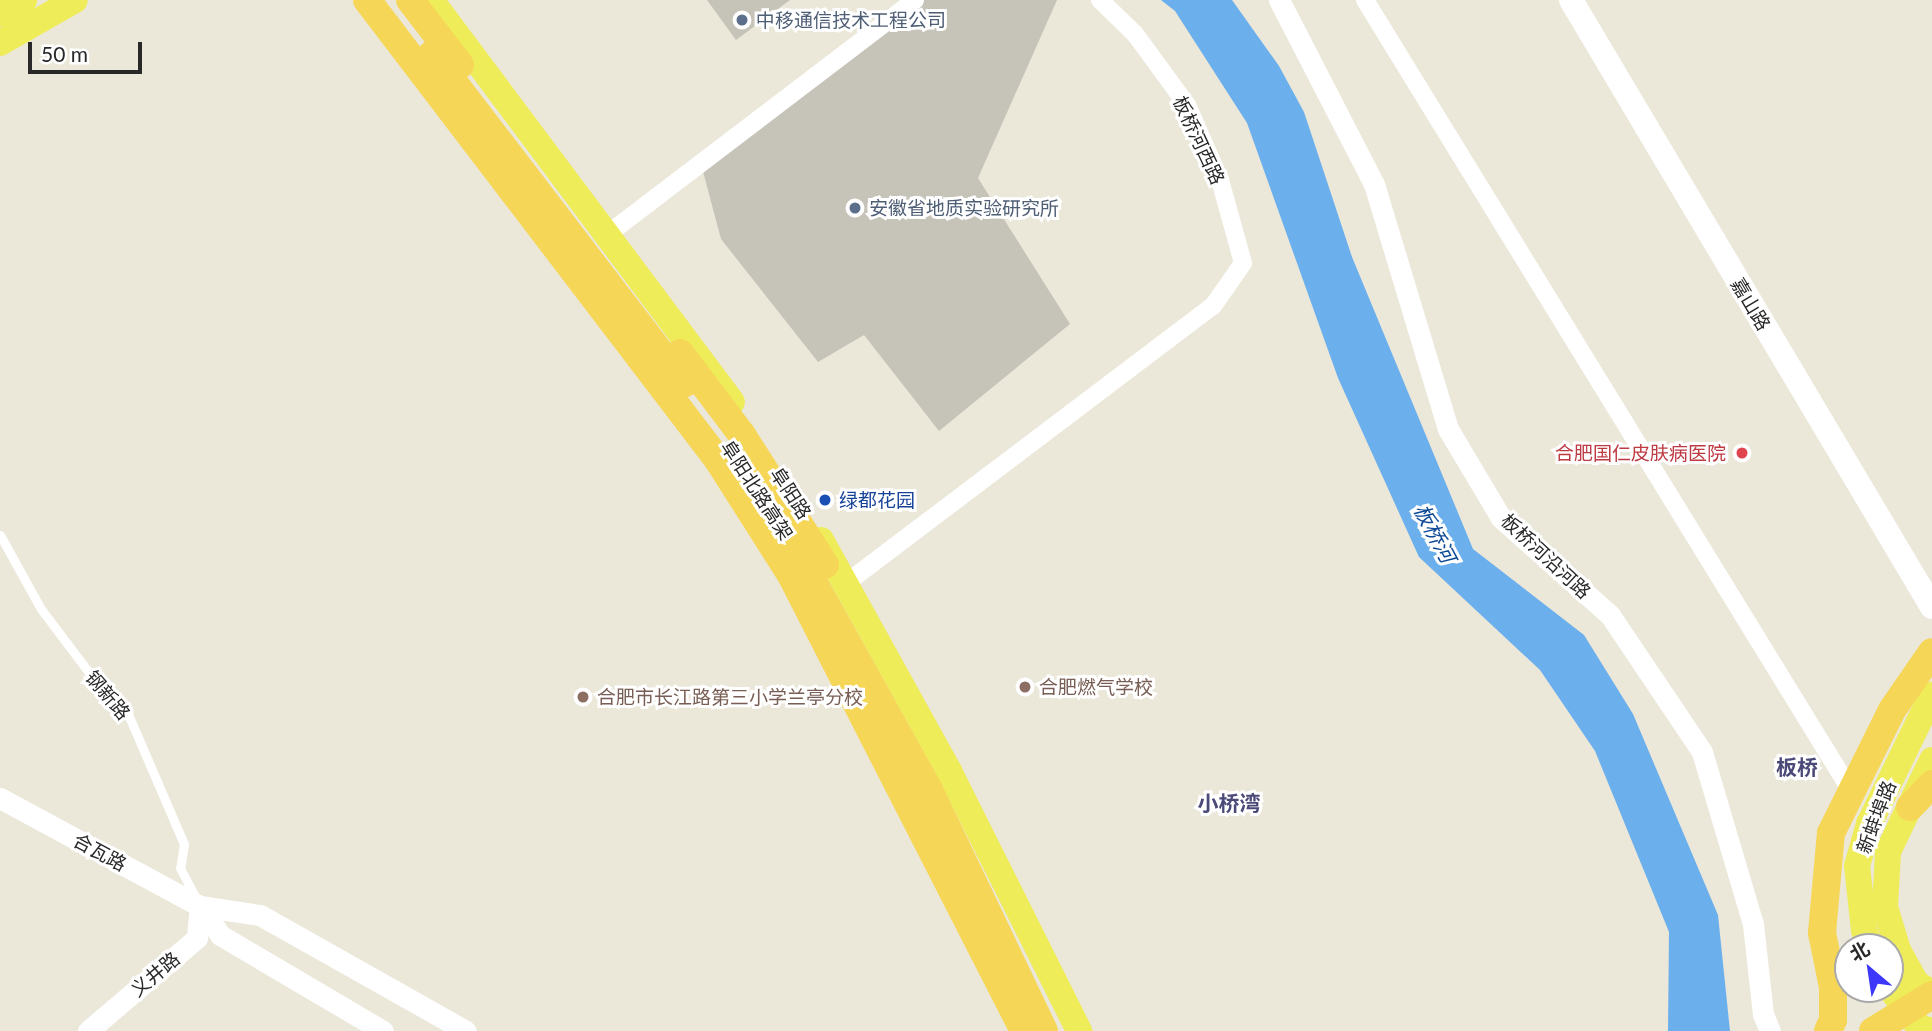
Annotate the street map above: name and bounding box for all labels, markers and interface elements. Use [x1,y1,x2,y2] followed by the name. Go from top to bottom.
[756,9,946,31] place label: 中移通信技术工程公司
[734,12,750,28] marker: 中移通信技术工程公司
[32,28,145,72] scale bar
[41,41,88,66] text: 50 m
[1169,92,1229,188] street label: 板桥河西路
[869,197,1059,219] place label: 安徽省地质实验研究所
[847,200,863,216] marker: 安徽省地质实验研究所
[1727,274,1775,334] street label: 嘉山路
[716,436,798,544] street label: 阜阳北路高架
[1555,442,1726,464] place label: 合肥国仁皮肤病医院
[1732,443,1752,463] marker: 合肥国仁皮肤病医院
[766,463,816,523] street label: 阜阳路
[839,489,915,511] place label: 绿都花园
[817,492,833,508] marker: 绿都花园
[1409,499,1461,567] water label: 板桥河
[1497,509,1595,603] street label: 板桥河沿河路
[81,666,135,724] street label: 钢新路
[1039,676,1153,698] place label: 合肥燃气学校
[1017,679,1033,695] marker: 合肥燃气学校
[597,686,863,708] place label: 合肥市长江路第三小学兰亭分校
[575,689,591,705] marker: 合肥市长江路第三小学兰亭分校
[1776,754,1818,780] district label: 板桥
[1852,777,1900,857] street label: 新蚌埠路
[1198,790,1260,816] district label: 小桥湾
[69,829,131,875] street label: 合瓦路
[1834,933,1904,1003] north arrow
[1846,936,1873,966] text: 北
[126,947,184,1001] street label: 义井路

